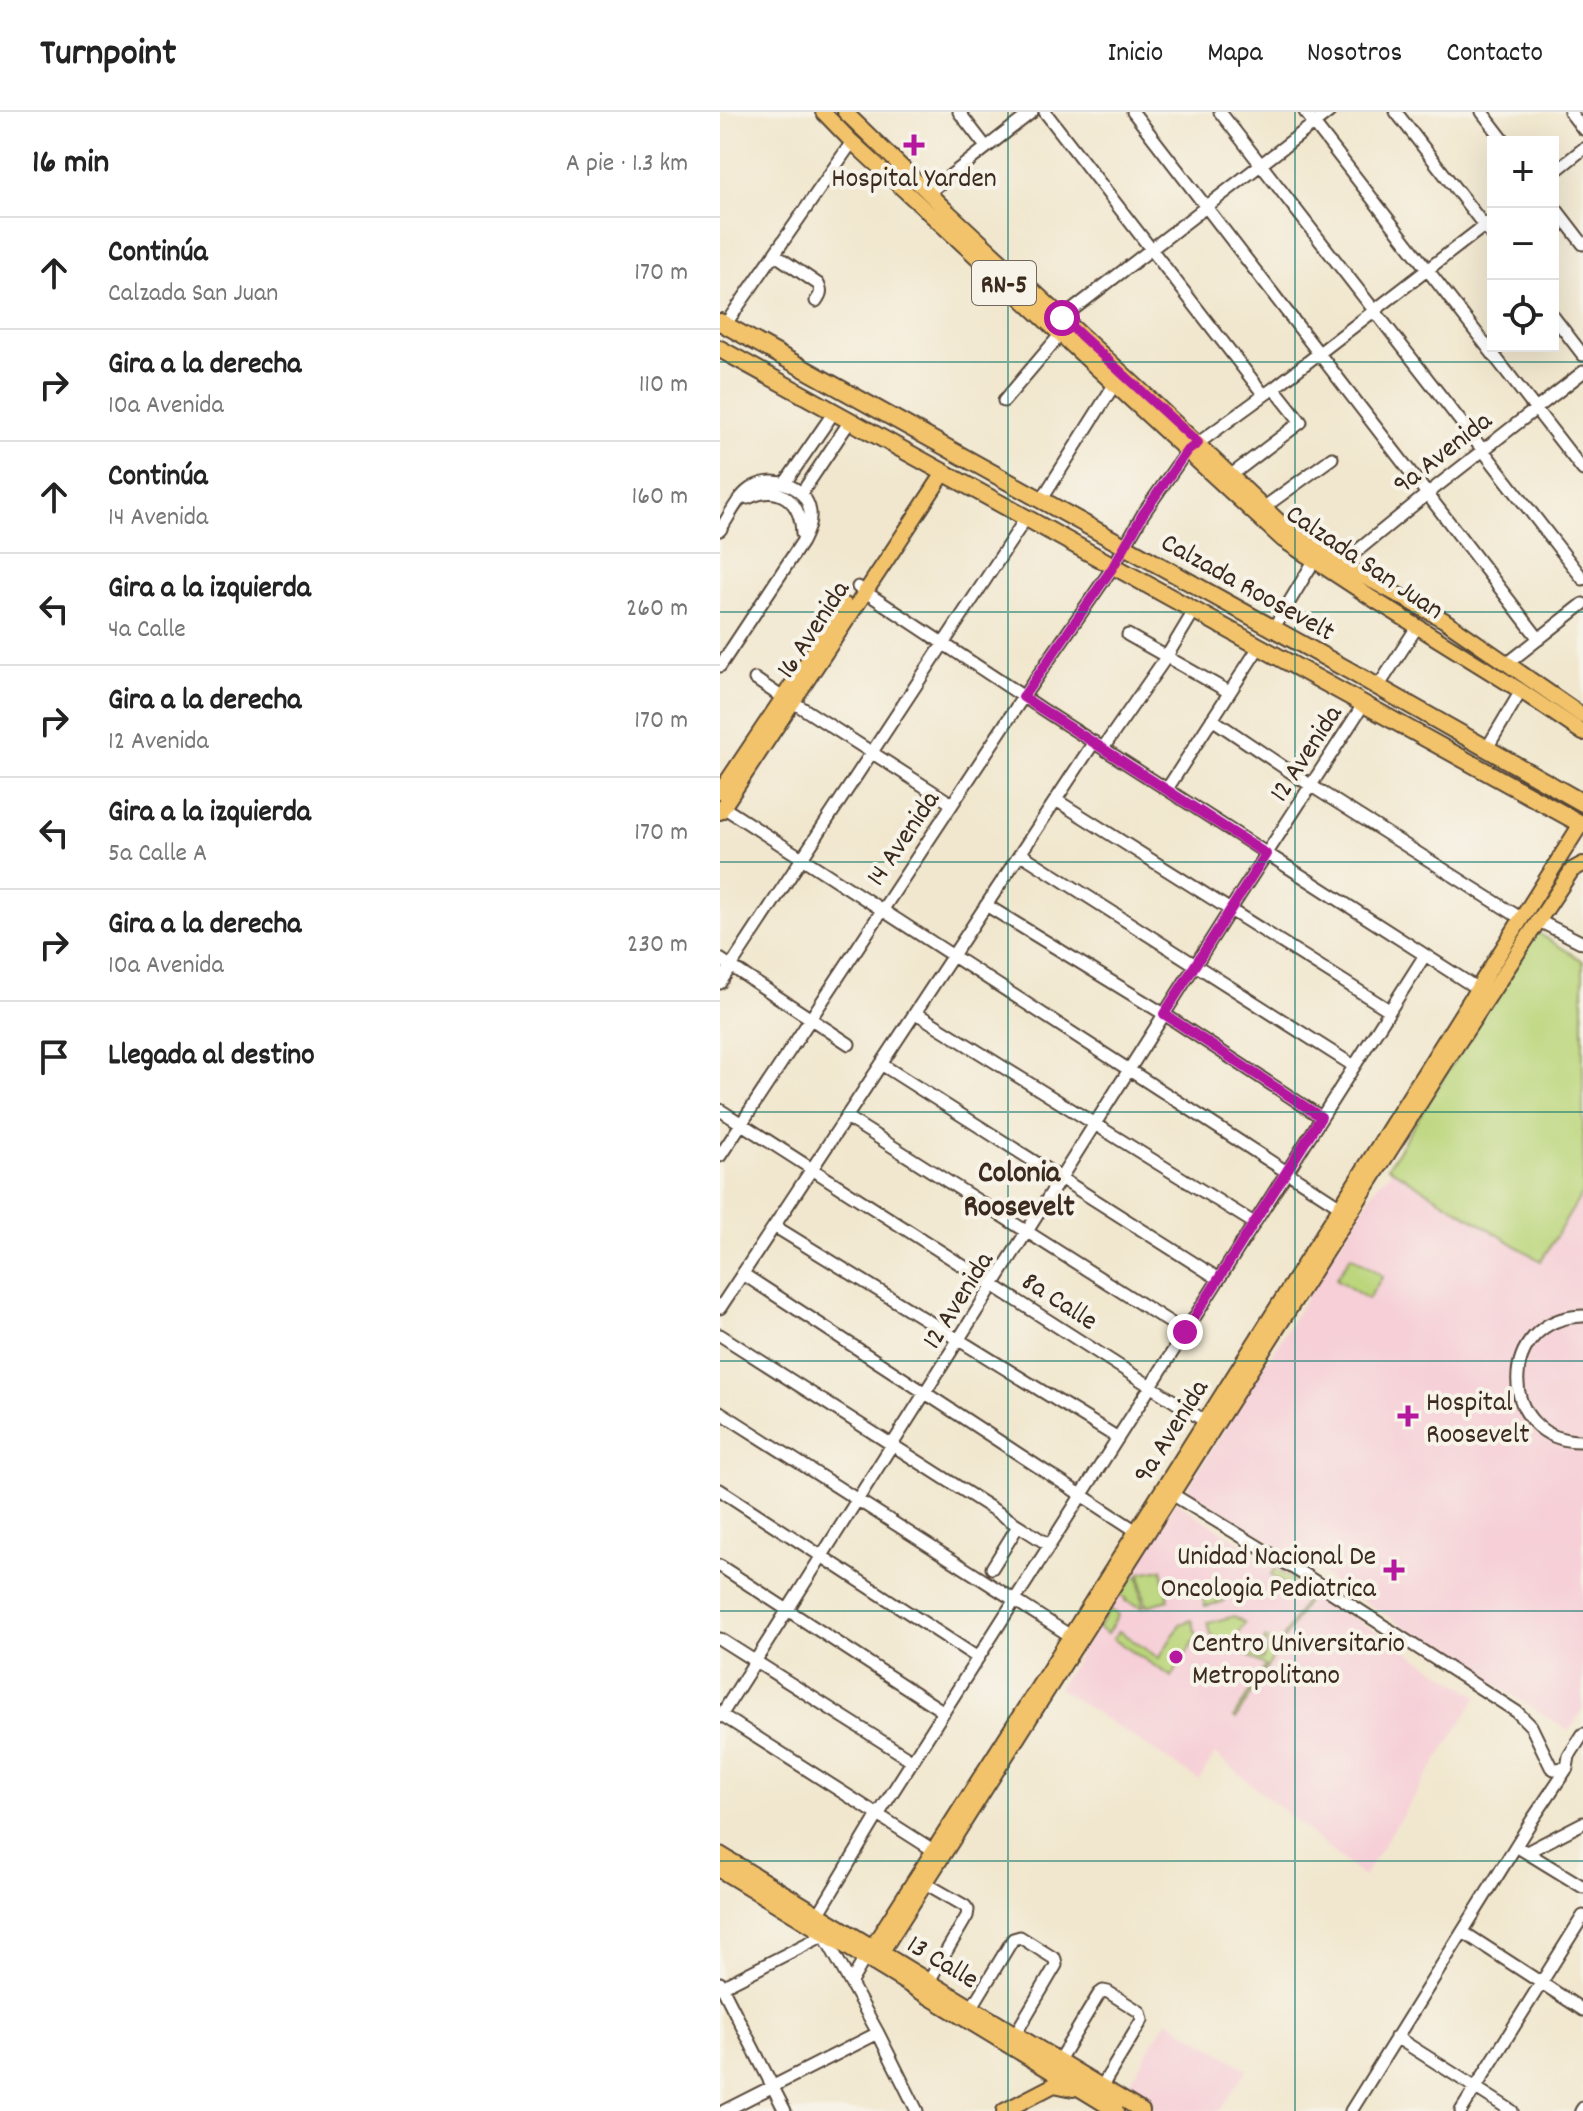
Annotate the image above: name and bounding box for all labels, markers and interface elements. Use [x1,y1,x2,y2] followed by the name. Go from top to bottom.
[40,28,176,83] text: Turnpoint
[1108,35,1163,75] text: Inicio
[1207,35,1263,75] text: Mapa
[1307,35,1402,75] text: Nosotros
[1446,35,1543,75] text: Contacto
[903,134,925,156] marker: Hospital Yarden
[1487,136,1559,352] map controls
[1487,136,1559,208] button: +
[32,140,109,189] text: 16 min
[566,146,688,183] text: A pie · 1.3 km
[831,161,997,201] place label: Hospital Yarden
[1487,208,1559,280] button: −
[108,233,207,276] text: Continúa
[32,251,76,295] icon: ahead
[634,255,688,292] text: 170 m
[972,261,1036,305] road number: RN-5
[108,276,278,313] text: Calzada San Juan
[1487,280,1559,352] button: locate
[1044,300,1080,336] route start
[108,345,301,388] text: Gira a la derecha
[32,363,76,407] icon: right
[639,367,688,404] text: 110 m
[108,388,224,425] text: 10a Avenida
[1386,403,1503,506] street label: 9a Avenida
[108,457,207,500] text: Continúa
[32,475,76,519] icon: ahead
[632,479,688,516] text: 160 m
[1276,496,1450,632] street label: Calzada San Juan
[108,500,208,537] text: 14 Avenida
[1152,525,1341,654] street label: Calzada Roosevelt
[108,569,311,612] text: Gira a la izquierda
[768,573,862,688] street label: 16 Avenida
[32,587,76,631] icon: left
[626,591,688,628] text: 260 m
[108,612,186,649] text: 4a Calle
[108,681,301,724] text: Gira a la derecha
[1262,698,1355,811] street label: 12 Avenida
[32,699,76,743] icon: right
[634,703,688,740] text: 170 m
[108,724,209,761] text: 12 Avenida
[858,783,952,896] street label: 14 Avenida
[108,793,311,836] text: Gira a la izquierda
[32,811,76,855] icon: left
[634,815,688,852] text: 170 m
[108,836,207,873] text: 5a Calle A
[108,905,301,948] text: Gira a la derecha
[32,923,76,967] icon: right
[627,927,688,964] text: 230 m
[108,948,224,985] text: 10a Avenida
[32,1035,76,1079] icon: arrive
[108,1036,315,1079] text: Llegada al destino
[963,1154,1075,1231] district label: Colonia Roosevelt
[915,1244,1006,1358] street label: 12 Avenida
[1012,1264,1104,1343] street label: 8a Calle
[1167,1314,1203,1350] route end
[1126,1372,1221,1492] street label: 9a Avenida
[1426,1385,1530,1457] place label: Hospital Roosevelt
[1397,1405,1419,1427] marker: Hospital Roosevelt
[1161,1539,1377,1611] place label: Unidad Nacional De Oncologia Pediatrica
[1383,1559,1405,1581] marker: Unidad Nacional De Oncologia Pediatrica
[1192,1626,1405,1698] place label: Centro Universitario Metropolitano
[1167,1648,1185,1666] marker: Centro Universitario Metropolitano
[898,1927,985,2001] street label: 13 Calle

